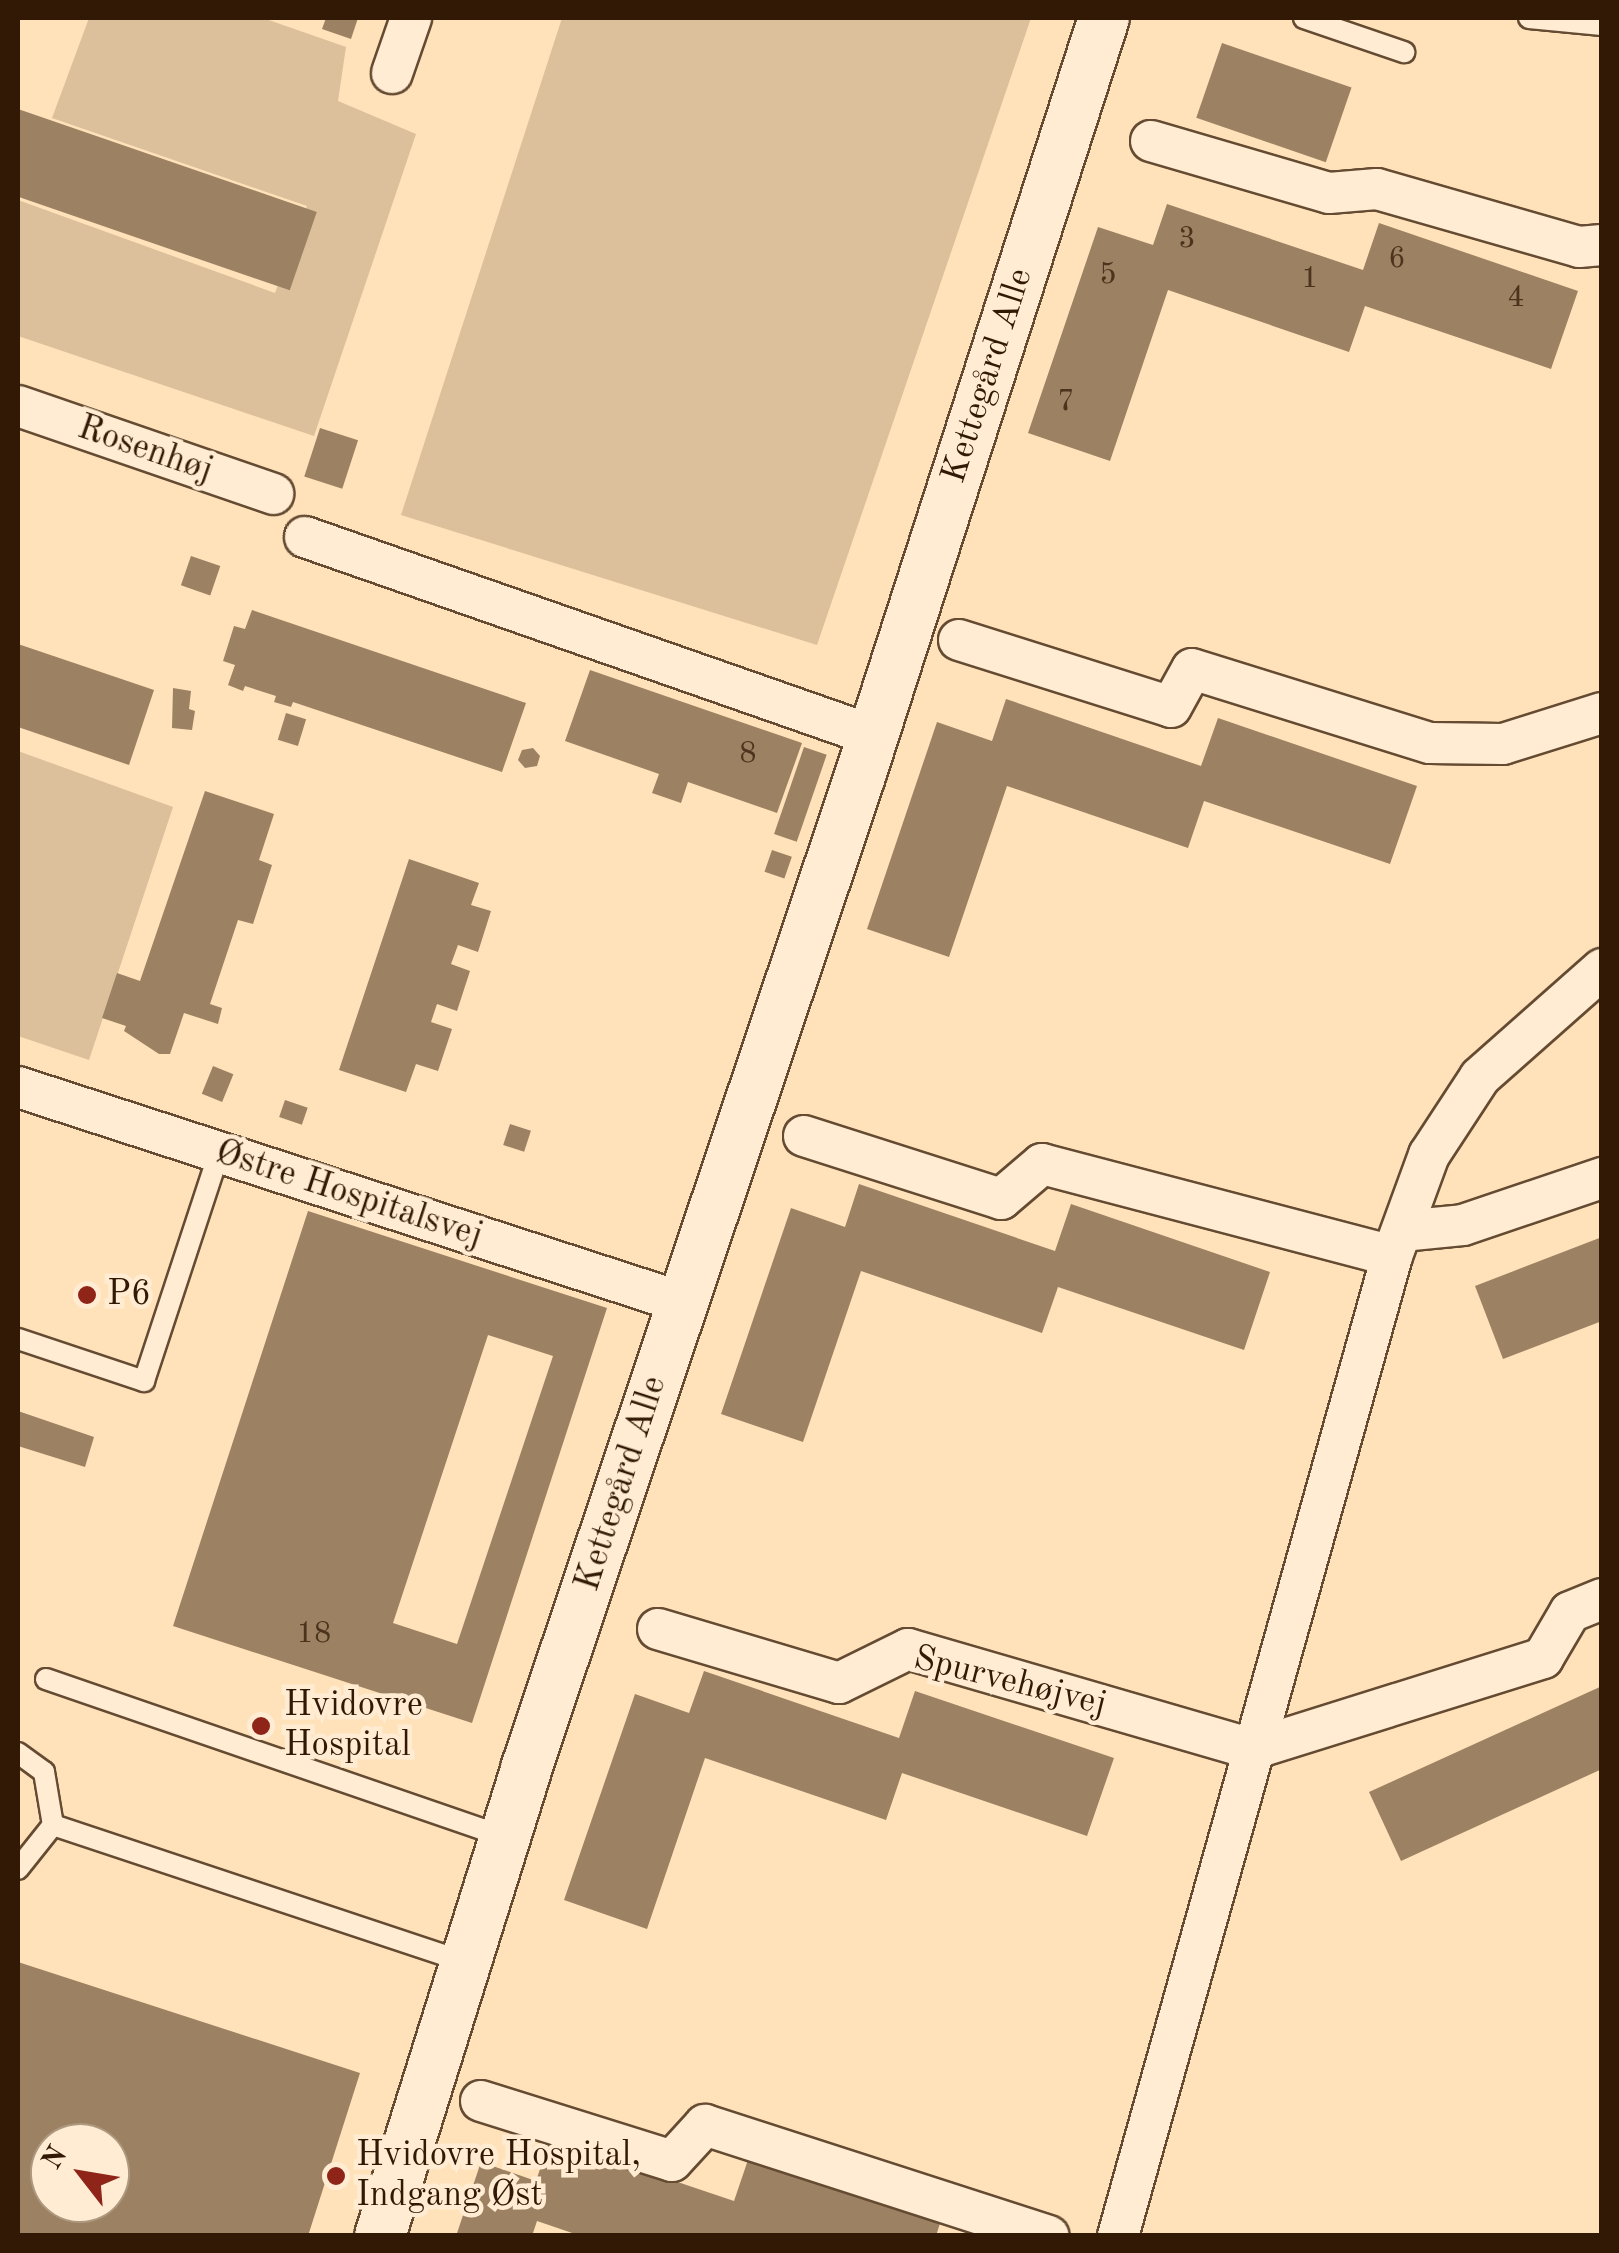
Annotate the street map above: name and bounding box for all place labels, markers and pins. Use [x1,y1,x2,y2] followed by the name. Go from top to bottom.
[107,1274,151,1316] place label: P6
[76,1284,98,1306] marker: P6
[284,1685,423,1767] place label: Hvidovre Hospital
[248,1713,274,1739] marker: Hvidovre Hospital
[356,2135,641,2217] place label: Hvidovre Hospital, Indgang Øst
[325,2165,347,2187] marker: Hvidovre Hospital, Indgang Øst

